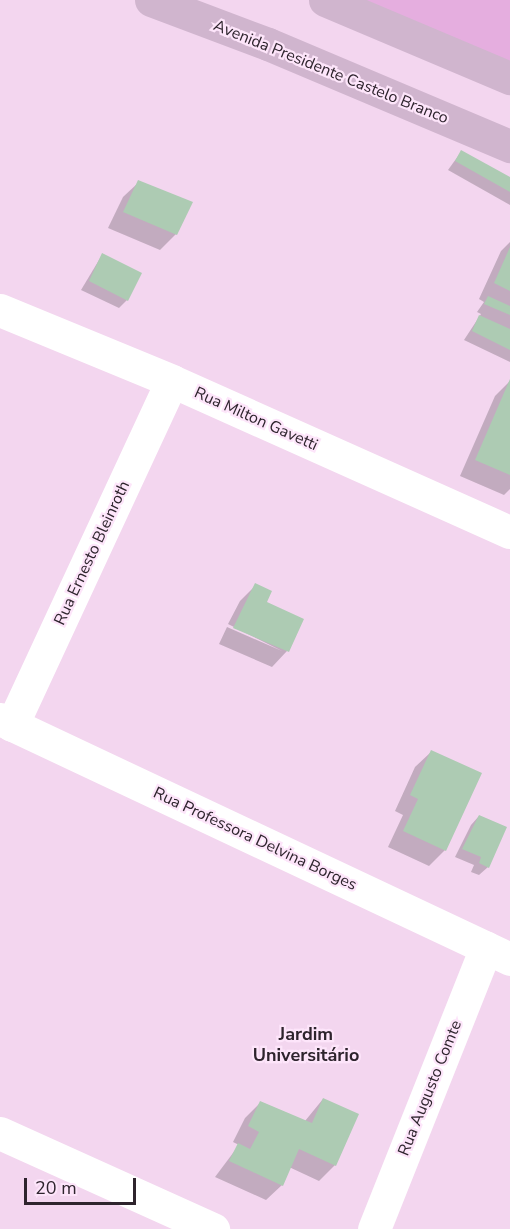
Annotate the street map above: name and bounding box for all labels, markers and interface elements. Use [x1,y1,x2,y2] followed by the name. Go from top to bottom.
[211,16,451,128] street label: Avenida Presidente Castelo Branco
[191,383,321,455] street label: Rua Milton Gavetti
[50,478,134,628] street label: Rua Ernesto Bleinroth
[150,783,360,895] street label: Rua Professora Delvina Borges
[394,1018,466,1158] street label: Rua Augusto Comte
[253,1024,359,1066] district label: Jardim Universitário
[27,1166,140,1204] scale bar
[35,1176,77,1200] text: 20 m

